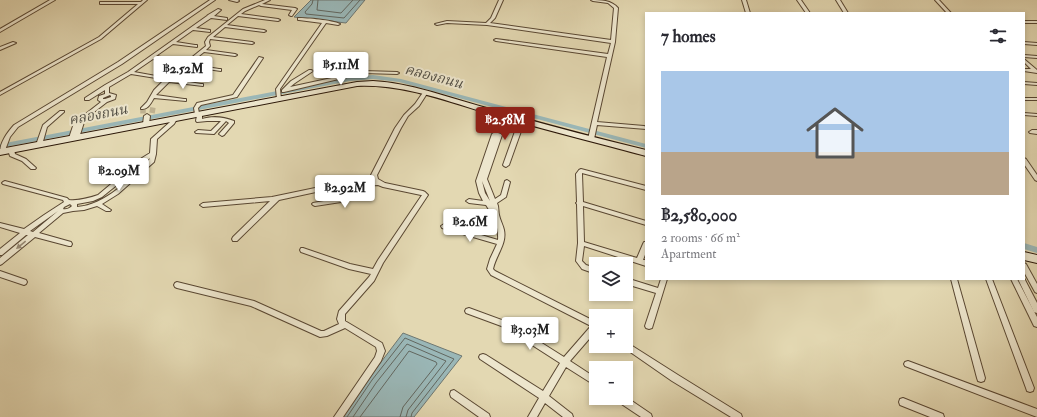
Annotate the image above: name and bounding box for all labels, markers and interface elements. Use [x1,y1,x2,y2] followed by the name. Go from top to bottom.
[987,25,1009,47] icon: filters
[661,26,716,47] text: 7 homes
[308,52,374,86] pin: ฿5.11M
[150,56,216,90] pin: ฿2.52M
[322,57,360,73] text: ฿5.11M
[163,61,204,77] text: ฿2.52M
[403,61,466,93] water label: คลองถนน
[799,97,871,169] icon: home
[67,100,130,129] water label: คลองถนน
[472,107,538,141] pin: ฿2.58M
[485,112,525,128] text: ฿2.58M
[86,158,152,192] pin: ฿2.09M
[98,163,140,179] text: ฿2.09M
[312,175,378,209] pin: ฿2.92M
[324,180,366,196] text: ฿2.92M
[661,205,737,226] text: ฿2,580,000
[442,209,498,243] pin: ฿2.6M
[452,214,488,230] text: ฿2.6M
[661,230,740,246] text: 2 rooms · 66 m²
[15,240,26,249] one-way arrow
[661,246,717,262] text: Apartment
[589,257,633,405] map controls
[589,257,633,301] button: layers
[589,309,633,353] button: +
[497,317,563,351] pin: ฿3.03M
[510,322,550,338] text: ฿3.03M
[589,361,633,405] button: −

